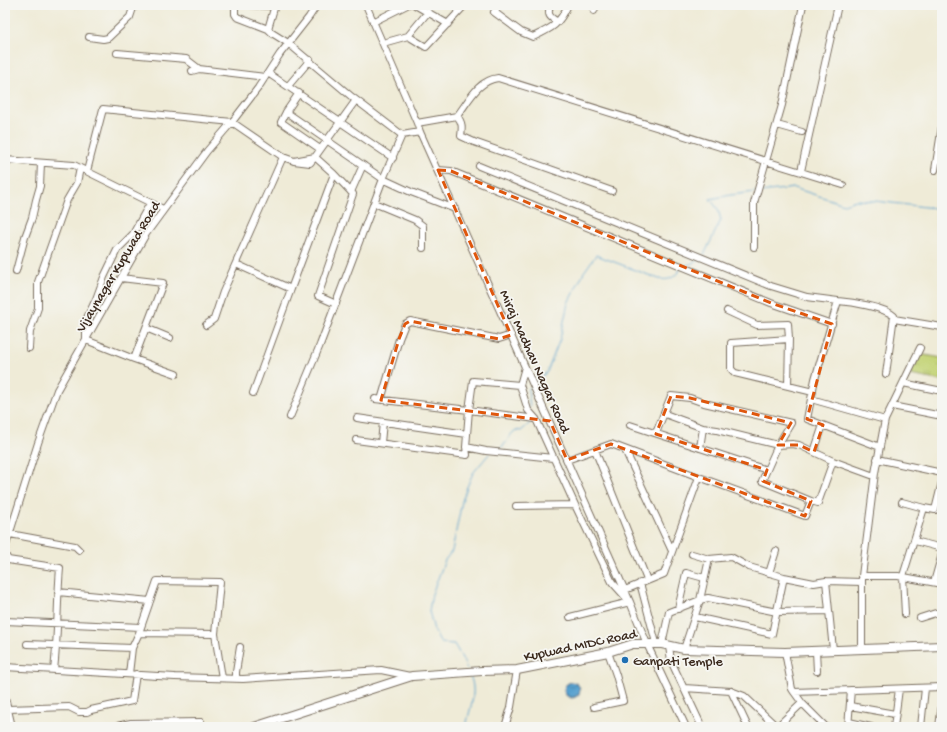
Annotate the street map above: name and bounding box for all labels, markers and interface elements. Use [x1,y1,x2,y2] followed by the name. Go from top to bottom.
[73,197,166,337] street label: Vijaynagar Kupwad Road
[494,288,574,438] street label: Miraj Madhav Nagar Road
[523,626,640,667] street label: Kupwad MIDC Road
[633,654,724,671] place label: Ganpati Temple
[620,655,630,665] marker: Ganpati Temple

